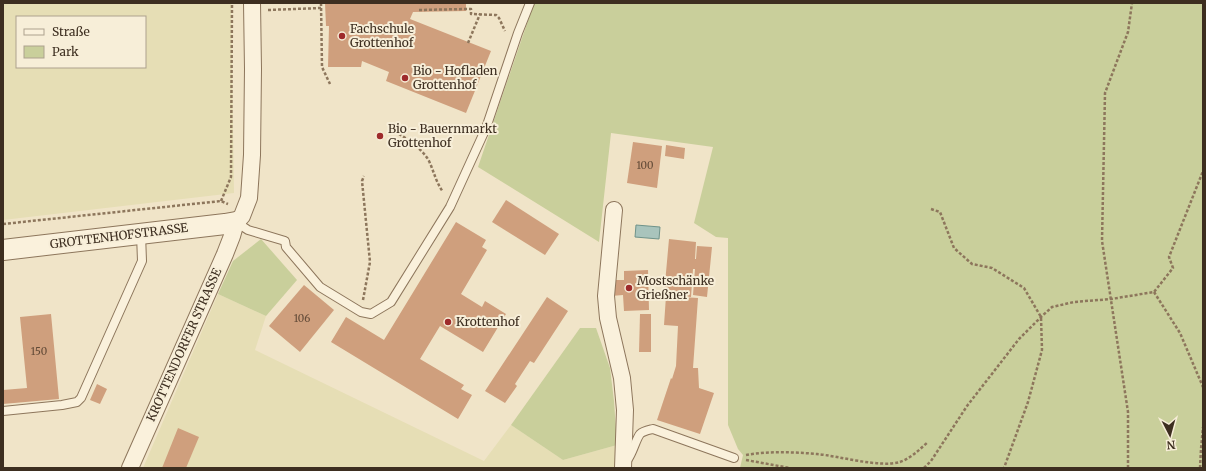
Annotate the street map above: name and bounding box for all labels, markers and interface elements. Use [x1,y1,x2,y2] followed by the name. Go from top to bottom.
[16,16,146,68] legend
[350,21,414,50] place label: Fachschule Grottenhof
[52,24,90,39] text: Straße
[337,31,347,41] marker: Fachschule Grottenhof
[52,44,79,59] text: Park
[413,63,497,92] place label: Bio - Hofladen Grottenhof
[400,73,410,83] marker: Bio - Hofladen Grottenhof
[388,121,497,150] place label: Bio - Bauernmarkt Grottenhof
[375,131,385,141] marker: Bio - Bauernmarkt Grottenhof
[636,159,654,172] house number: 100
[49,220,189,251] street label: GROTTENHOFSTRASSE
[143,265,224,424] street label: KROTTENDORFER STRASSE
[637,273,714,302] place label: Mostschänke Grießner
[624,283,634,293] marker: Mostschänke Grießner
[294,312,310,325] house number: 106
[456,314,520,329] place label: Krottenhof
[443,317,453,327] marker: Krottenhof
[31,345,47,358] house number: 150
[1150,415,1190,455] north arrow
[1166,438,1176,452] text: N

